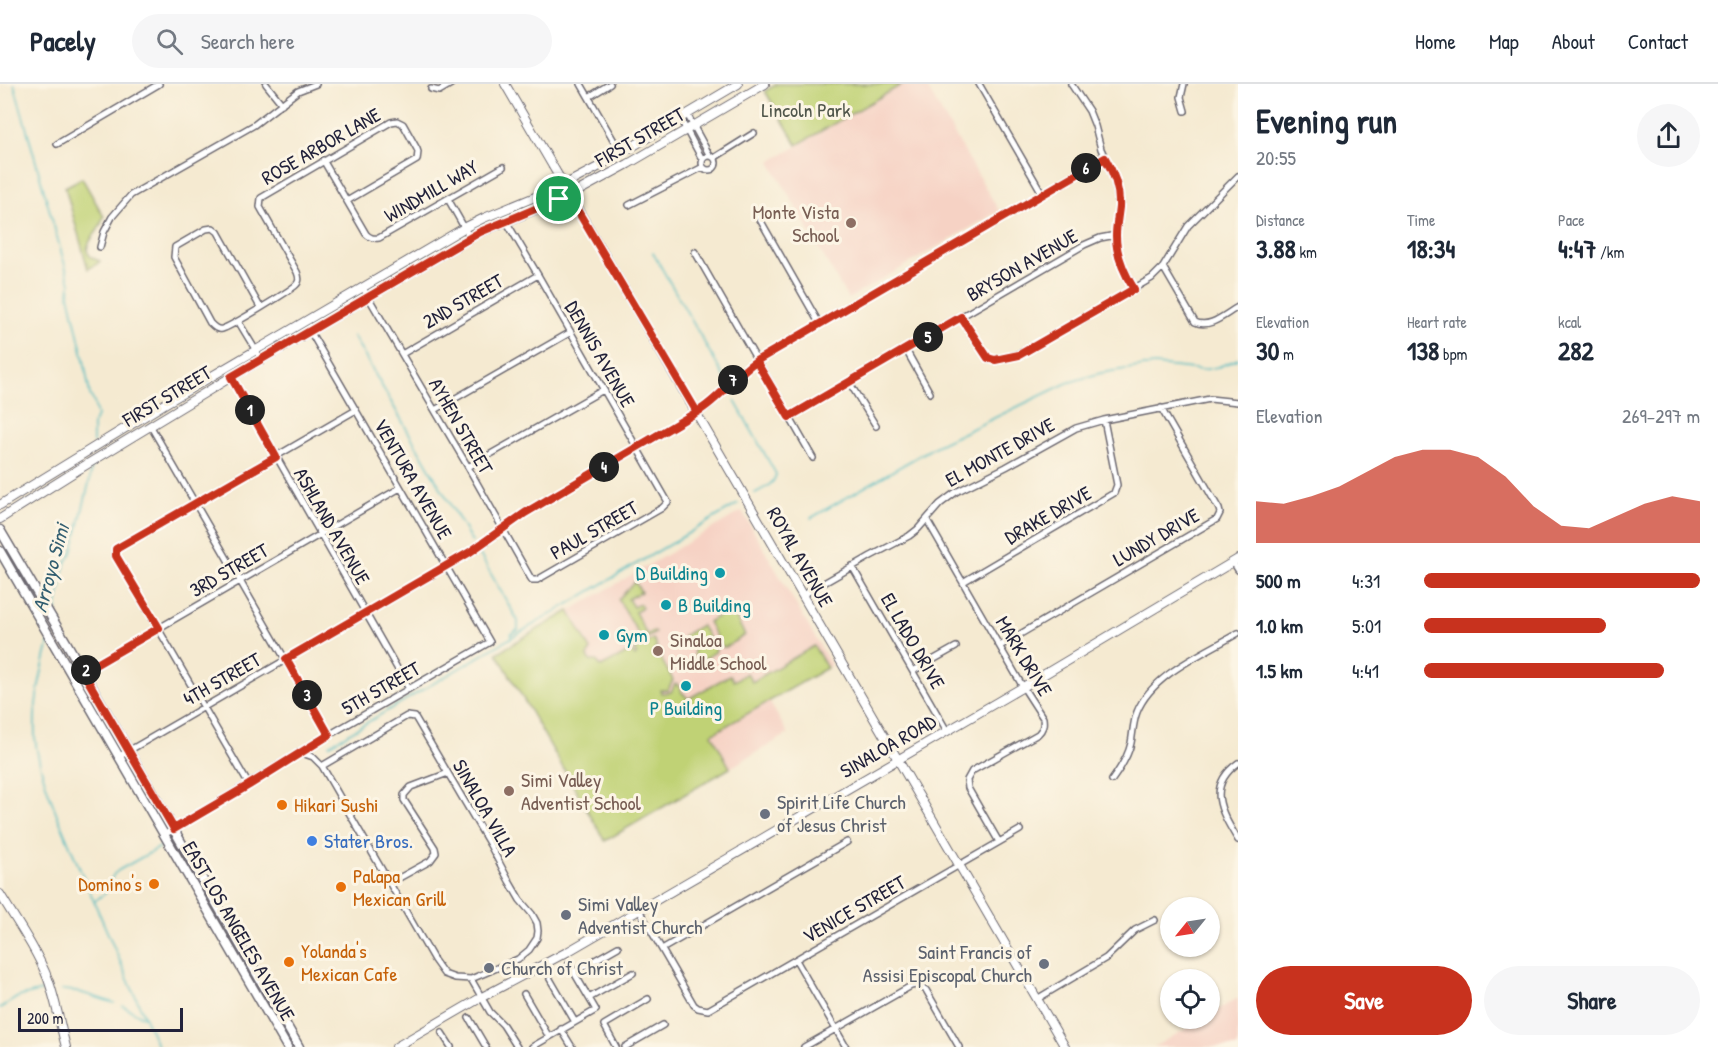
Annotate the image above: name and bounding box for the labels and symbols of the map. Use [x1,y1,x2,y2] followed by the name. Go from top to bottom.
[761,96,851,123] park label: Lincoln Park
[256,100,385,191] street label: ROSE ARBOR LANE
[589,100,690,174] street label: FIRST STREET
[379,153,483,228] street label: WINDMILL WAY
[1071,153,1101,183] pin: 6
[533,173,584,224] pin
[752,198,840,248] place label: Monte Vista School
[844,216,858,230] marker: Monte Vista School
[961,222,1082,307] street label: BRYSON AVENUE
[418,266,508,334] street label: 2ND STREET
[559,296,642,412] street label: DENNIS AVENUE
[913,322,943,352] pin: 5
[116,358,217,433] street label: FIRST STREET
[718,365,748,395] pin: 7
[423,373,500,479] street label: AYHEN STREET
[235,395,265,425] pin: 1
[940,410,1059,493] street label: EL MONTE DRIVE
[368,414,459,544] street label: VENTURA AVENUE
[589,452,619,482] pin: 4
[288,462,377,589] street label: ASHLAND AVENUE
[1000,479,1096,550] street label: DRAKE DRIVE
[545,493,643,566] street label: PAUL STREET
[1108,501,1204,572] street label: LUNDY DRIVE
[761,502,840,612] street label: ROYAL AVENUE
[25,518,77,615] water label: Arroyo Simi
[184,536,274,603] street label: 3RD STREET
[636,559,708,586] place label: D Building
[713,566,727,580] marker: D Building
[875,588,952,694] street label: EL LADO DRIVE
[678,591,751,618] place label: B Building
[659,598,673,612] marker: B Building
[990,611,1059,701] street label: MARK DRIVE
[616,621,648,648] place label: Gym
[670,626,767,676] place label: Sinaloa Middle School
[597,628,611,642] marker: Gym
[651,644,665,658] marker: Sinaloa Middle School
[178,645,266,712] street label: 4TH STREET
[337,654,425,721] street label: 5TH STREET
[71,655,101,685] pin: 2
[679,679,693,693] marker: P Building
[292,680,322,710] pin: 3
[650,694,722,721] place label: P Building
[835,707,941,784] street label: SINALOA ROAD
[447,754,524,861] street label: SINALOA VILLA
[521,766,642,816] place label: Simi Valley Adventist School
[502,784,516,798] marker: Simi Valley Adventist School
[777,788,906,838] place label: Spirit Life Church of Jesus Christ
[294,791,379,818] place label: Hikari Sushi
[275,798,289,812] marker: Hikari Sushi
[758,807,772,821] marker: Spirit Life Church of Jesus Christ
[324,827,413,854] place label: Stater Bros.
[305,834,319,848] marker: Stater Bros.
[177,836,302,1026] street label: EAST LOS ANGELES AVENUE
[353,862,446,912] place label: Palapa Mexican Grill
[797,868,911,949] street label: VENICE STREET
[78,870,142,897] place label: Domino's
[147,877,161,891] marker: Domino's
[334,880,348,894] marker: Palapa Mexican Grill
[578,890,702,940] place label: Simi Valley Adventist Church
[1160,897,1220,957] north arrow
[559,908,573,922] marker: Simi Valley Adventist Church
[301,937,398,987] place label: Yolanda's Mexican Cafe
[863,938,1032,988] place label: Saint Francis of Assisi Episcopal Church
[501,954,624,981] place label: Church of Christ
[282,955,296,969] marker: Yolanda's Mexican Cafe
[1037,957,1051,971] marker: Saint Francis of Assisi Episcopal Church
[482,961,496,975] marker: Church of Christ
[18,1005,183,1032] scale bar

